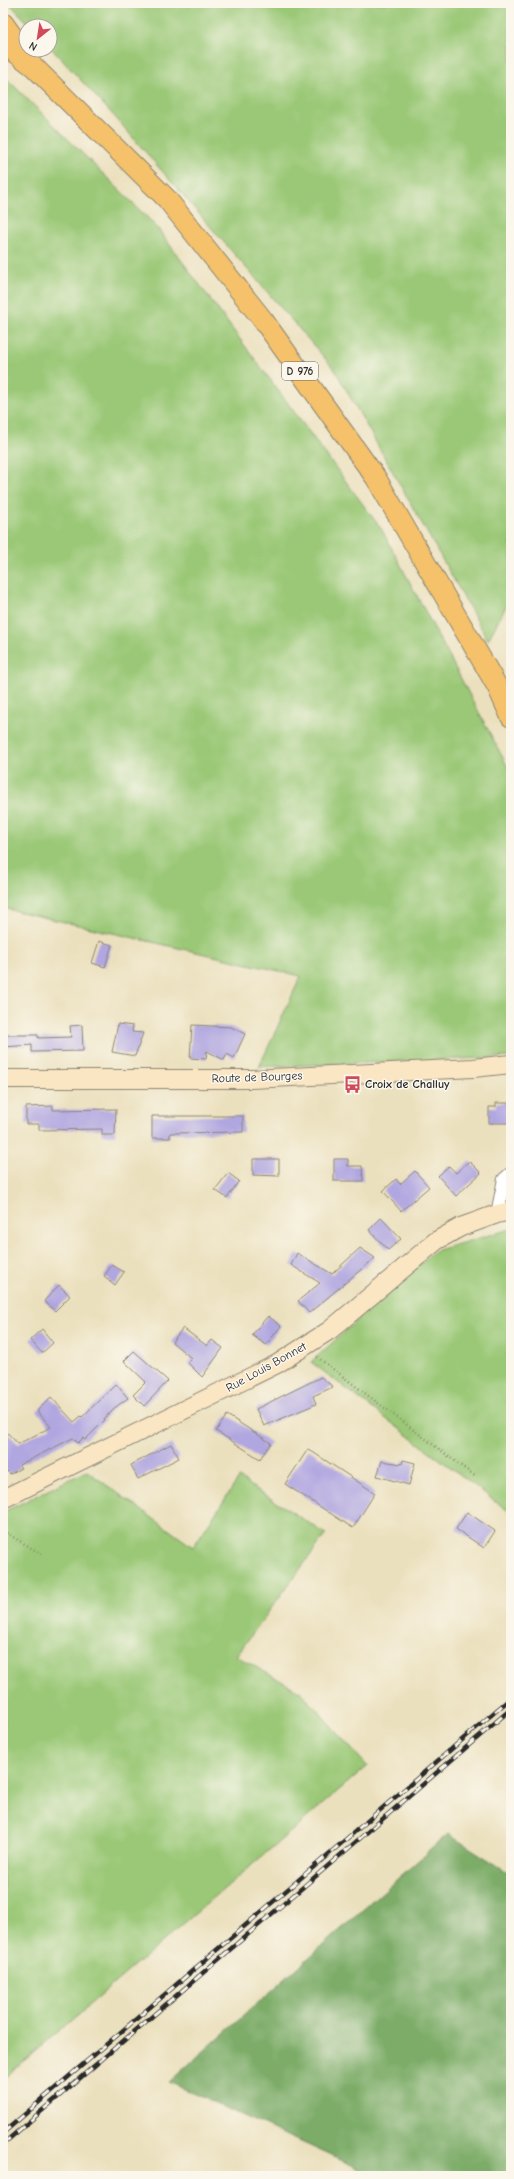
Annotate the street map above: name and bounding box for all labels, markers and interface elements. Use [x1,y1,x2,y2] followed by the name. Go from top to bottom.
[18,18,58,58] north arrow
[27,39,40,54] text: N
[282,362,318,380] road number: D 976
[211,1068,303,1086] street label: Route de Bourges
[342,1074,362,1094] bus stop icon: Croix de Challuy
[365,1077,450,1091] place label: Croix de Challuy
[223,1339,309,1395] street label: Rue Louis Bonnet

